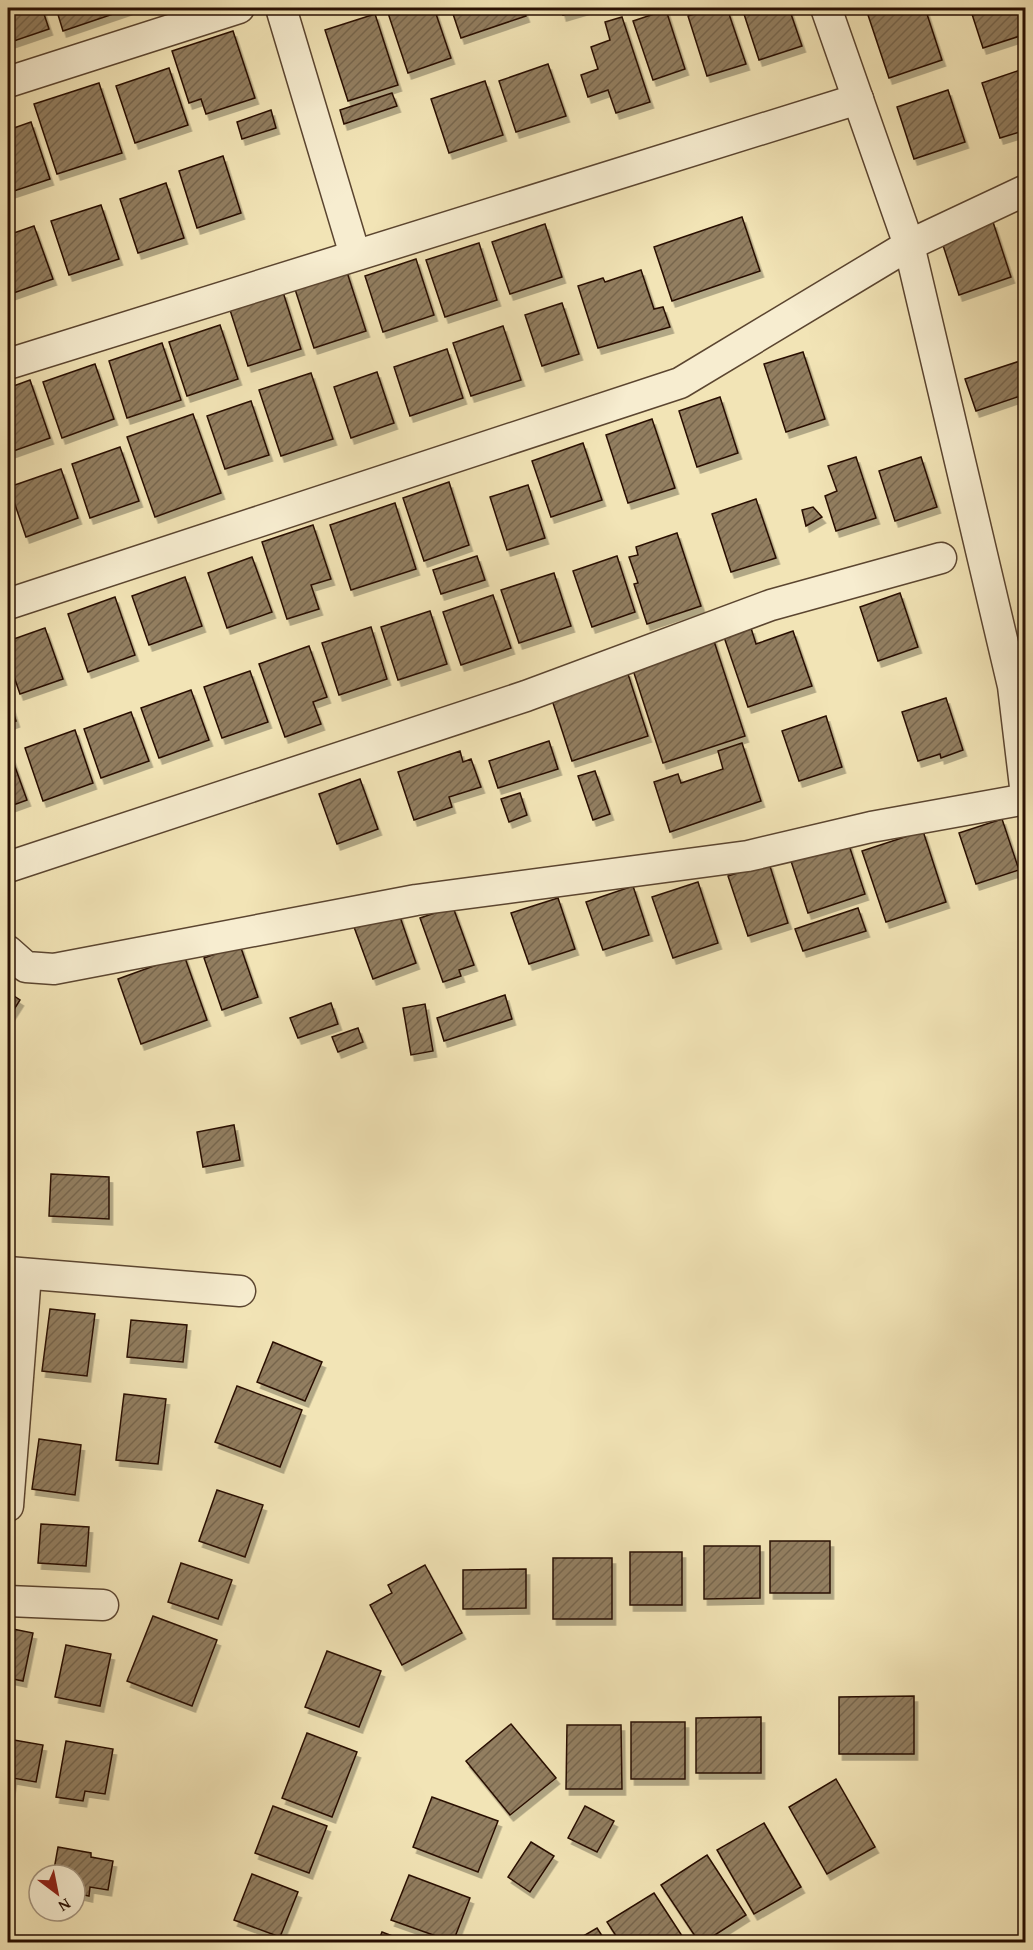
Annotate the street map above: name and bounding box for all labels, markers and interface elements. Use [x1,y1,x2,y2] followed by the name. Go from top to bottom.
[27,1863,87,1923] north arrow
[54,1893,76,1919] text: N

